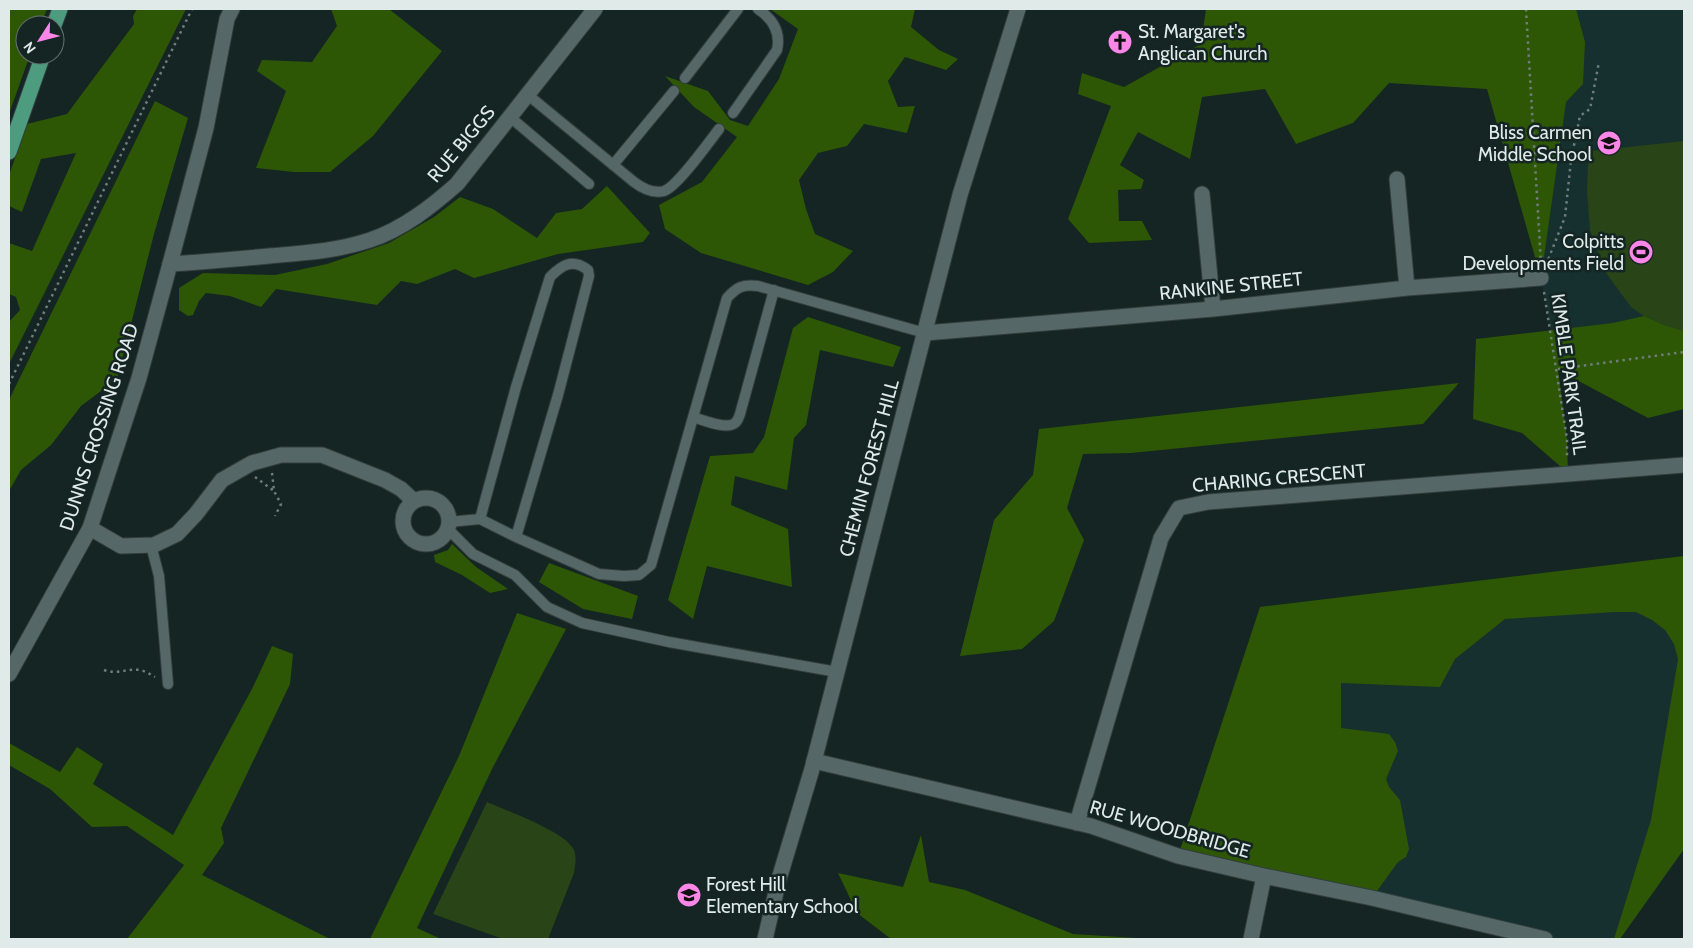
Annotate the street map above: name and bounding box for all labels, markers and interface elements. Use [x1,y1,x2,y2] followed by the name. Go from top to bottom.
[15,15,65,65] north arrow
[1138,20,1268,65] place label: St. Margaret's Anglican Church
[1107,29,1133,55] church icon: St. Margaret's Anglican Church
[19,38,40,57] text: N
[422,101,500,187] street label: RUE BIGGS
[1478,121,1593,166] place label: Bliss Carmen Middle School
[1596,130,1622,156] school or university icon: Bliss Carmen Middle School
[1462,230,1624,275] place label: Colpitts Developments Field
[1628,239,1654,265] sports icon: Colpitts Developments Field
[1158,267,1304,305] street label: RANKINE STREET
[1546,292,1592,457] street label: KIMBLE PARK TRAIL
[55,320,143,533] street label: DUNNS CROSSING ROAD
[834,376,904,559] street label: CHEMIN FOREST HILL
[1191,459,1367,497] street label: CHARING CRESCENT
[1087,795,1253,863] street label: RUE WOODBRIDGE
[706,873,859,918] place label: Forest Hill Elementary School
[676,882,702,908] school or university icon: Forest Hill Elementary School

